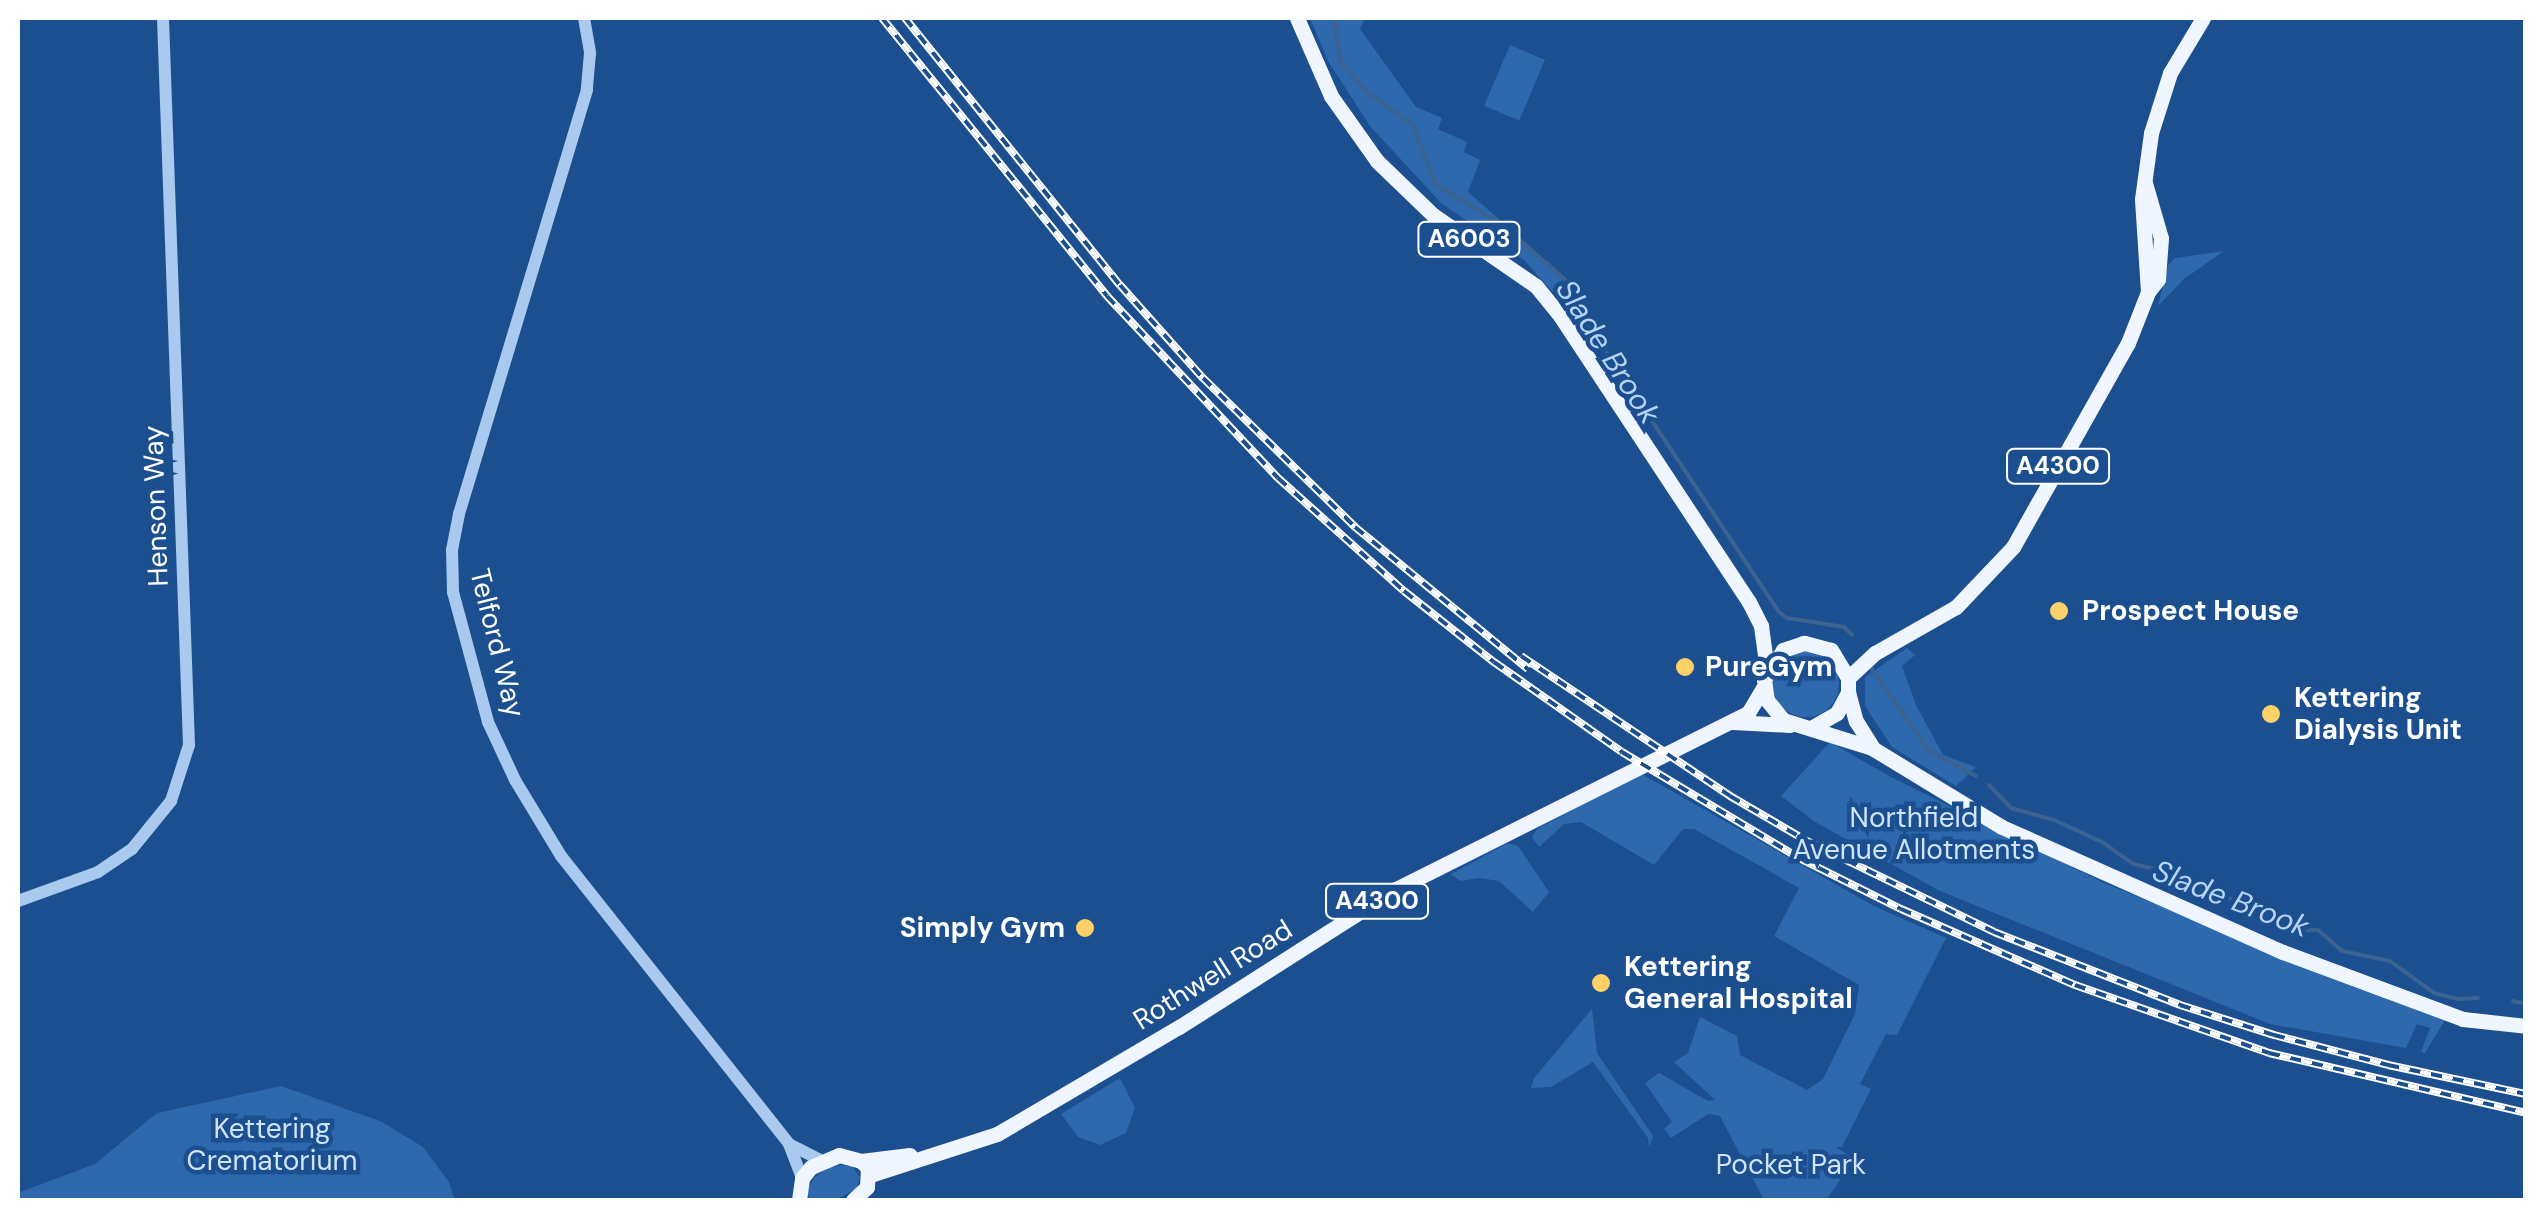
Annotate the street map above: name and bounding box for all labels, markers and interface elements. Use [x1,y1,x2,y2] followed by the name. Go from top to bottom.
[1416,219,1522,259] road number: A6003
[1548,273,1668,431] water label: Slade Brook
[136,425,176,587] street label: Henson Way
[2006,446,2110,486] road number: A4300
[462,565,532,721] street label: Telford Way
[2082,594,2299,628] place label: Prospect House
[2046,598,2072,624] marker: Prospect House
[1705,650,1833,684] place label: PureGym
[1674,656,1696,678] marker: PureGym
[2294,681,2462,747] place label: Kettering Dialysis Unit
[2258,701,2284,727] marker: Kettering Dialysis Unit
[1793,801,2035,867] park label: Northfield Avenue Allotments
[2148,853,2314,945] water label: Slade Brook
[1324,881,1430,921] road number: A4300
[900,911,1065,945] place label: Simply Gym
[1127,913,1299,1037] street label: Rothwell Road
[1074,917,1096,939] marker: Simply Gym
[1624,950,1853,1016] place label: Kettering General Hospital
[1588,970,1614,996] marker: Kettering General Hospital
[187,1112,357,1178] park label: Kettering Crematorium
[1716,1148,1866,1182] park label: Pocket Park

